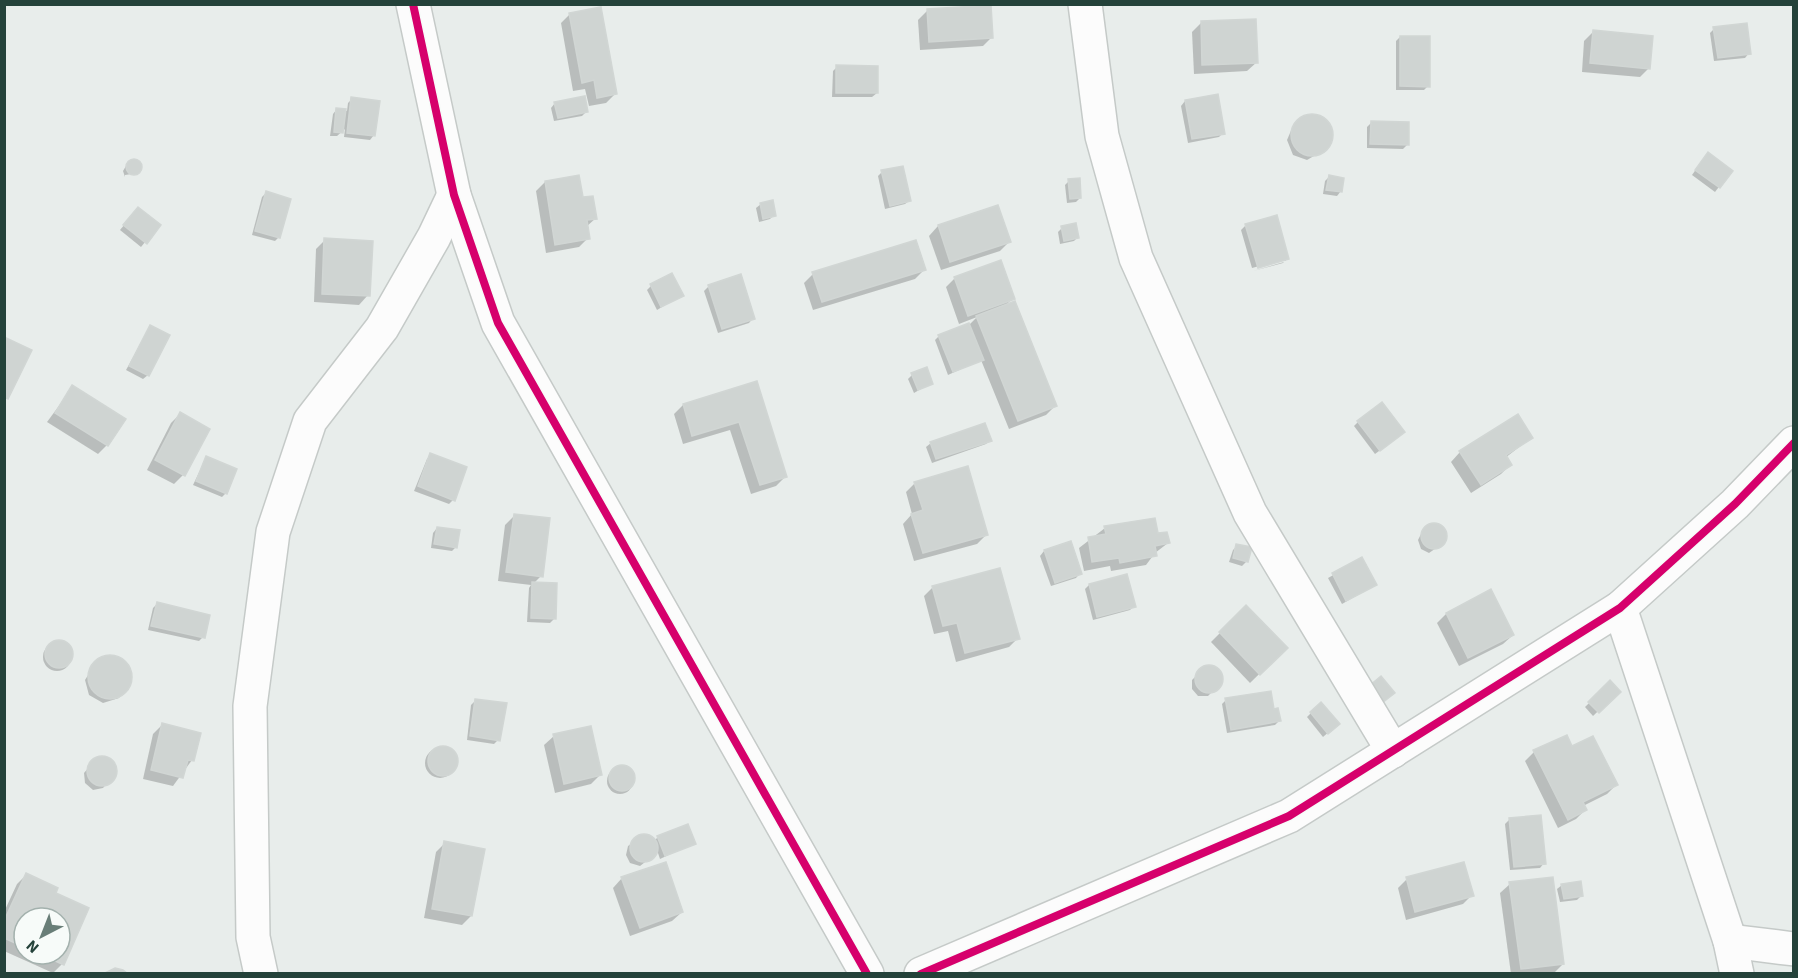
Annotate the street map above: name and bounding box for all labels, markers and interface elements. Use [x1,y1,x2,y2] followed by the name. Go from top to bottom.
[12,906,72,966] north arrow
[21,935,44,958] text: N

